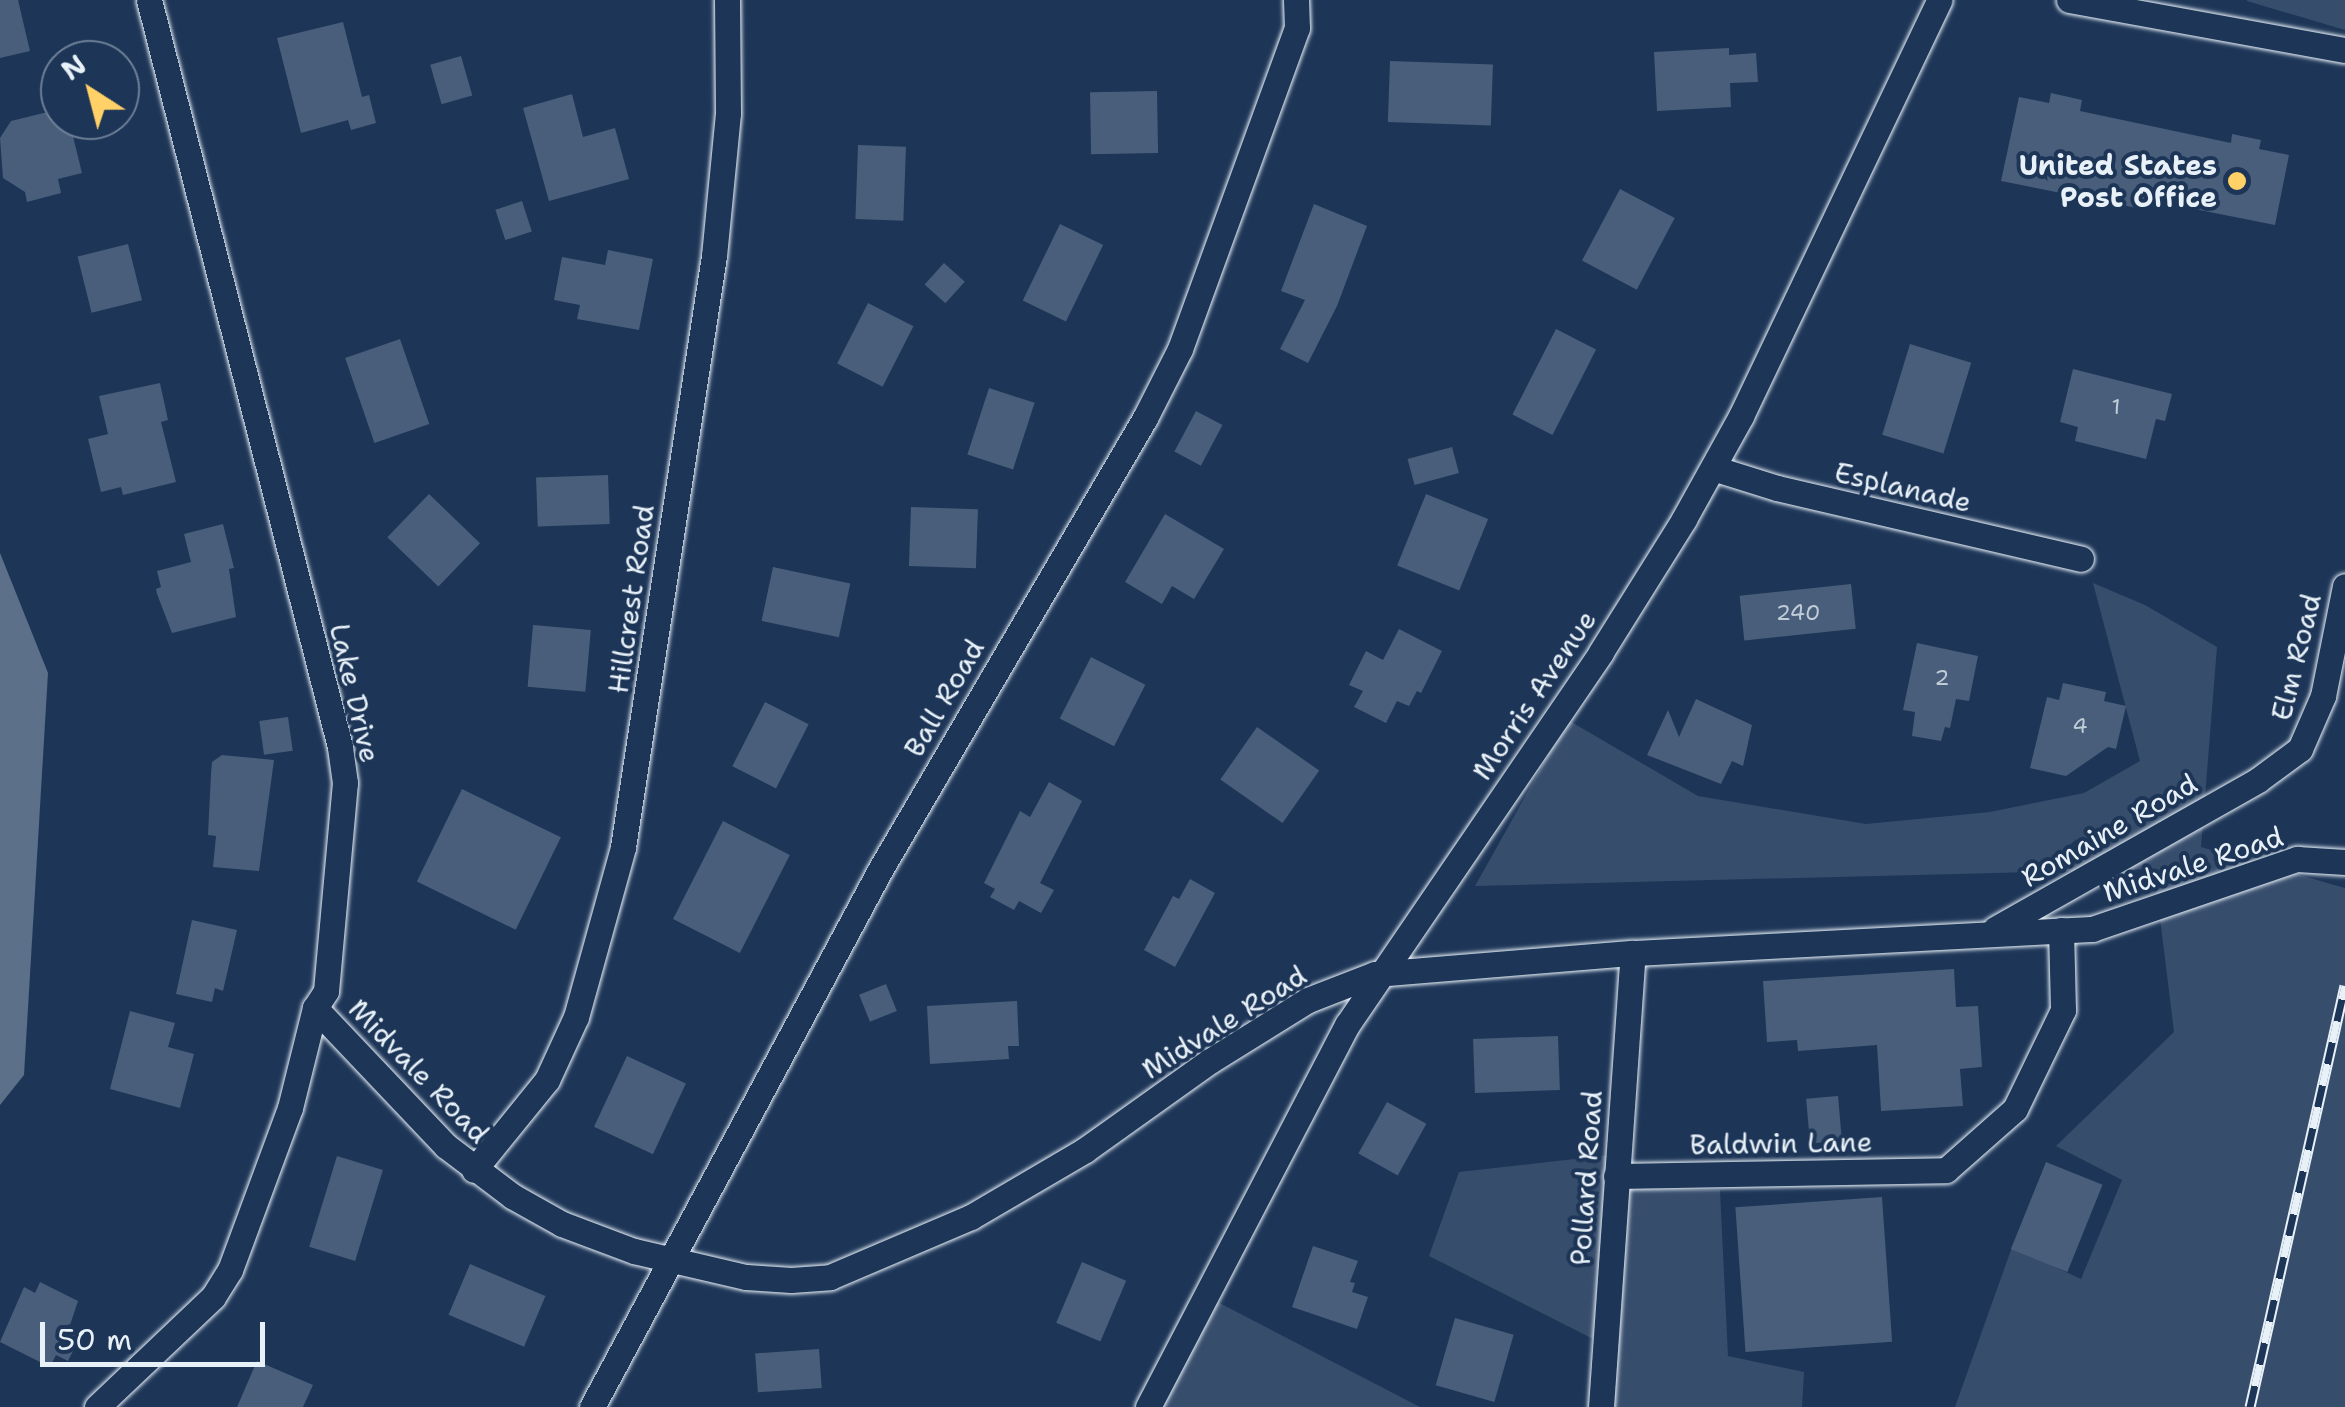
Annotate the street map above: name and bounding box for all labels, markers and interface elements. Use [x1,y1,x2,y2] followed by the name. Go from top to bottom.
[40,40,140,140] north arrow
[53,45,94,89] text: N
[2019,148,2217,214] place label: United States Post Office
[2226,170,2248,192] marker: United States Post Office
[2111,394,2121,420] house number: 1
[1831,455,1975,519] street label: Esplanade
[601,502,661,696] street label: Hillcrest Road
[2264,590,2328,724] street label: Elm Road
[1776,600,1820,626] house number: 240
[1465,604,1603,786] street label: Morris Avenue
[323,620,387,766] street label: Lake Drive
[897,633,991,763] street label: Ball Road
[1934,665,1950,691] house number: 2
[2072,713,2088,739] house number: 4
[2015,766,2203,894] street label: Romaine Road
[2099,819,2287,909] street label: Midvale Road
[1136,958,1312,1086] street label: Midvale Road
[342,992,496,1150] street label: Midvale Road
[1563,1089,1609,1267] street label: Pollard Road
[1689,1125,1873,1161] street label: Baldwin Lane
[45,1302,270,1364] scale bar
[57,1319,132,1360] text: 50 m

